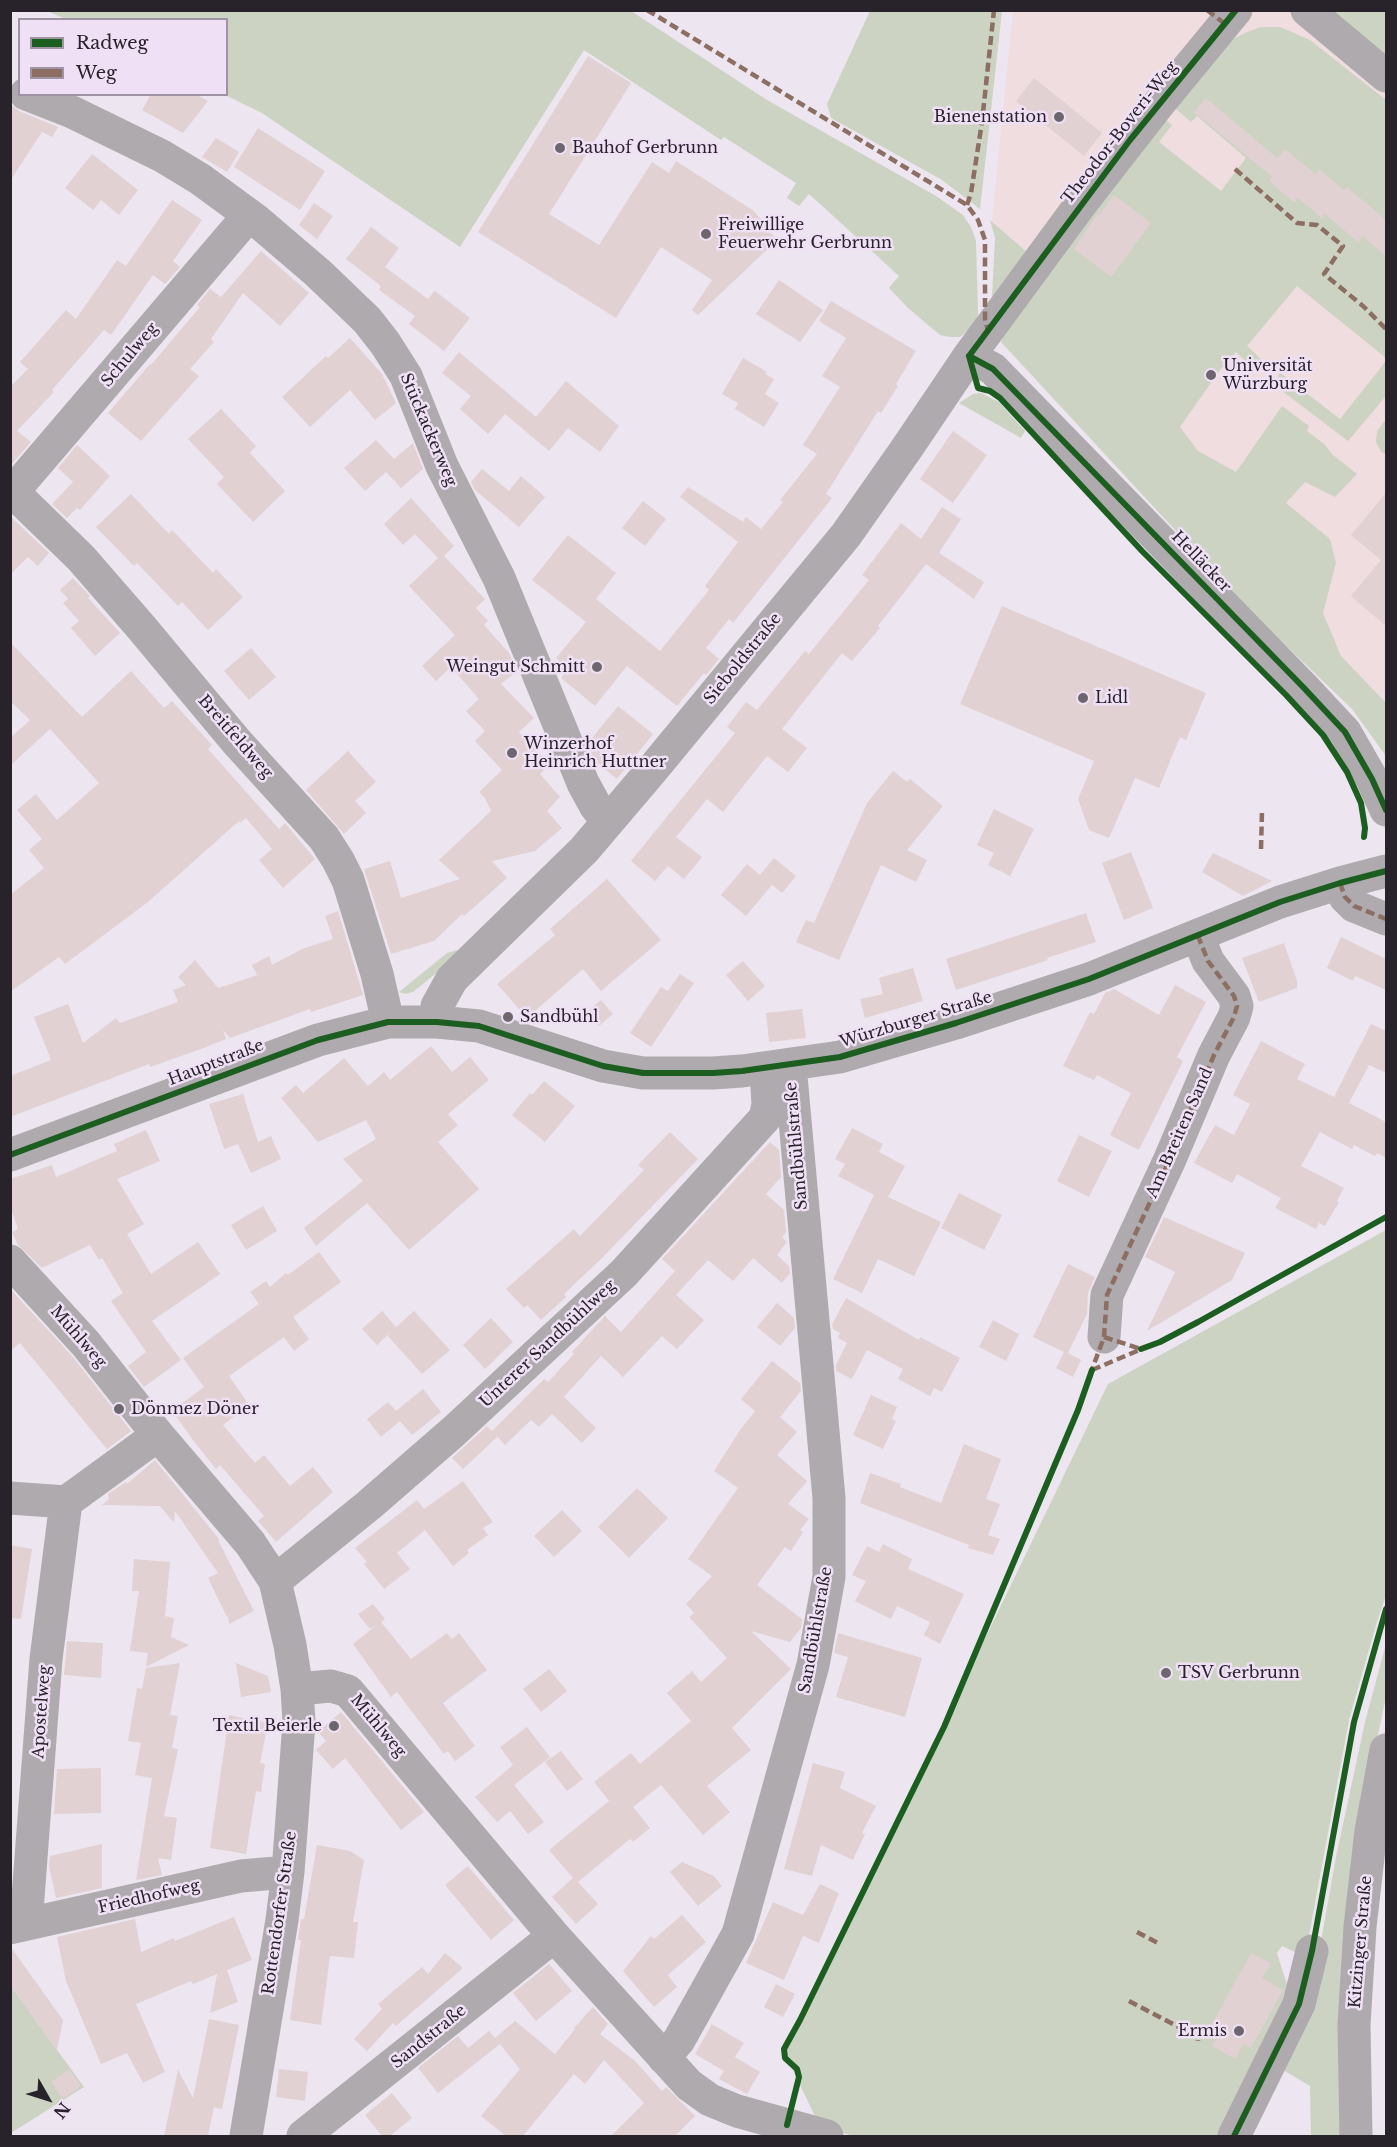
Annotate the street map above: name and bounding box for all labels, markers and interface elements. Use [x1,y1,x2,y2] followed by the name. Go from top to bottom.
[18,18,228,96] legend
[76,32,148,54] text: Radweg
[1058,58,1182,208] street label: Theodor-Boveri-Weg
[76,62,117,84] text: Weg
[934,107,1047,127] place label: Bienenstation
[1052,110,1066,124] marker: Bienenstation
[572,138,718,158] place label: Bauhof Gerbrunn
[553,141,567,155] marker: Bauhof Gerbrunn
[718,215,892,253] place label: Freiwillige Feuerwehr Gerbrunn
[699,227,713,241] marker: Freiwillige Feuerwehr Gerbrunn
[98,319,162,391] street label: Schulweg
[1223,356,1313,394] place label: Universität Würzburg
[1204,368,1218,382] marker: Universität Würzburg
[396,371,460,489] street label: Stückackerweg
[1167,527,1235,597] street label: Helläcker
[700,610,786,708] street label: Sieboldstraße
[446,657,585,677] place label: Weingut Schmitt
[590,660,604,674] marker: Weingut Schmitt
[1095,688,1128,708] place label: Lidl
[194,691,276,783] street label: Breitfeldweg
[1076,691,1090,705] marker: Lidl
[524,734,666,772] place label: Winzerhof Heinrich Huttner
[505,746,519,760] marker: Winzerhof Heinrich Huttner
[838,988,994,1052] street label: Würzburger Straße
[520,1007,598,1027] place label: Sandbühl
[501,1010,515,1024] marker: Sandbühl
[165,1036,267,1090] street label: Hauptstraße
[1143,1065,1217,1201] street label: Am Breiten Sand
[782,1081,812,1211] street label: Sandbühlstraße
[476,1276,620,1412] street label: Unterer Sandbühlweg
[46,1302,110,1372] street label: Mühlweg
[131,1399,259,1419] place label: Dönmez Döner
[112,1402,126,1416] marker: Dönmez Döner
[795,1565,837,1695] street label: Sandbühlstraße
[1178,1663,1300,1683] place label: TSV Gerbrunn
[29,1665,55,1759] street label: Apostelweg
[1159,1666,1173,1680] marker: TSV Gerbrunn
[346,1691,410,1761] street label: Mühlweg
[213,1716,322,1736] place label: Textil Beierle
[327,1719,341,1733] marker: Textil Beierle
[259,1830,301,1996] street label: Rottendorfer Straße
[1346,1875,1376,2009] street label: Kitzinger Straße
[96,1876,202,1918] street label: Friedhofweg
[388,2001,470,2073] street label: Sandstraße
[1178,2021,1227,2041] place label: Ermis
[1232,2024,1246,2038] marker: Ermis
[18,2069,78,2129] north arrow
[49,2098,74,2122] text: N

